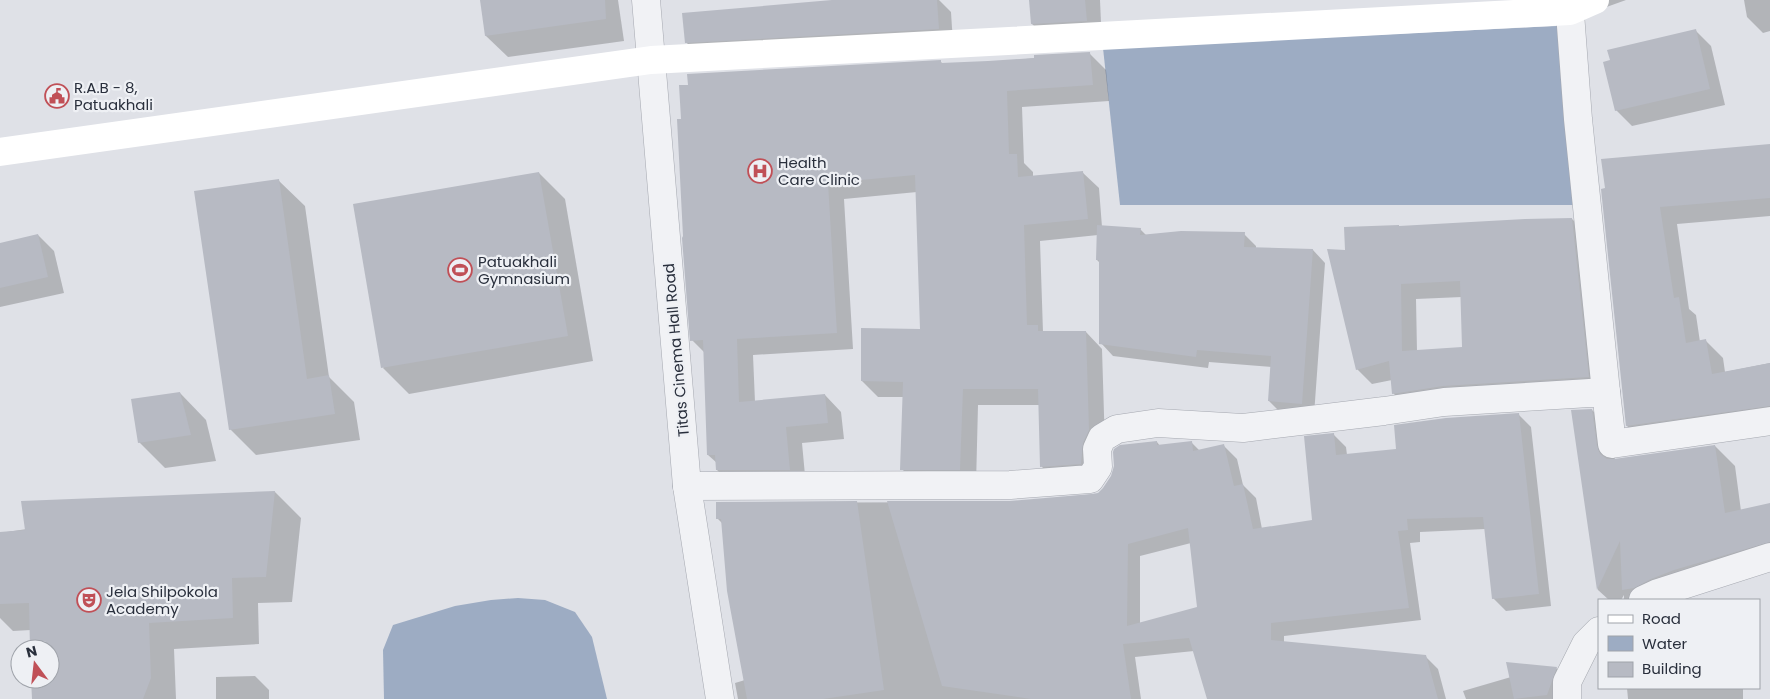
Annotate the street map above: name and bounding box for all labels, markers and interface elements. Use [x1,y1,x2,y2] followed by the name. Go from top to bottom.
[74,77,153,115] place label: R.A.B - 8, Patuakhali
[44,83,70,109] public building icon: R.A.B - 8, Patuakhali
[778,152,860,190] place label: Health Care Clinic
[747,158,773,184] hospital icon: Health Care Clinic
[478,251,570,289] place label: Patuakhali Gymnasium
[447,257,473,283] sports icon: Patuakhali Gymnasium
[658,262,694,438] street label: Titas Cinema Hall Road
[106,581,218,619] place label: Jela Shilpokola Academy
[76,587,102,613] theatre icon: Jela Shilpokola Academy
[1598,599,1760,689] legend
[1642,608,1681,629] text: Road
[1642,633,1688,654] text: Water
[10,639,60,689] north arrow
[24,640,39,662] text: N
[1642,658,1702,679] text: Building

